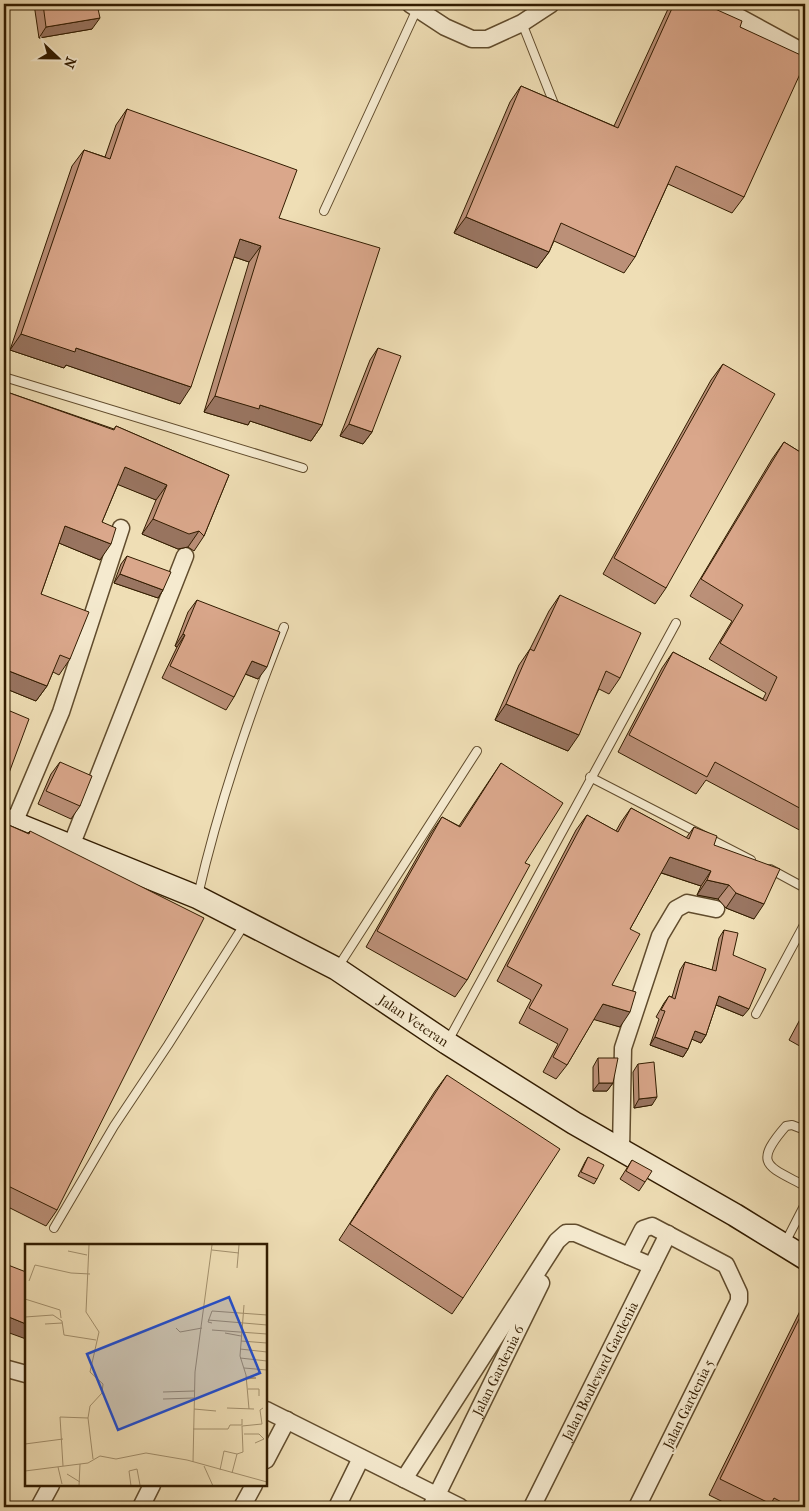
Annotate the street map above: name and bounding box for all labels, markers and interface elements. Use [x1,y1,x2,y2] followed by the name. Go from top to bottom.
[32,32,82,82] north arrow
[60,55,79,71] text: N
[374,991,452,1051] street label: Jalan Veteran
[25,1244,268,1486] inset map
[558,1298,642,1444] street label: Jalan Boulevard Gardenia
[469,1322,528,1420] street label: Jalan Gardenia 6
[659,1357,717,1453] street label: Jalan Gardenia 5

